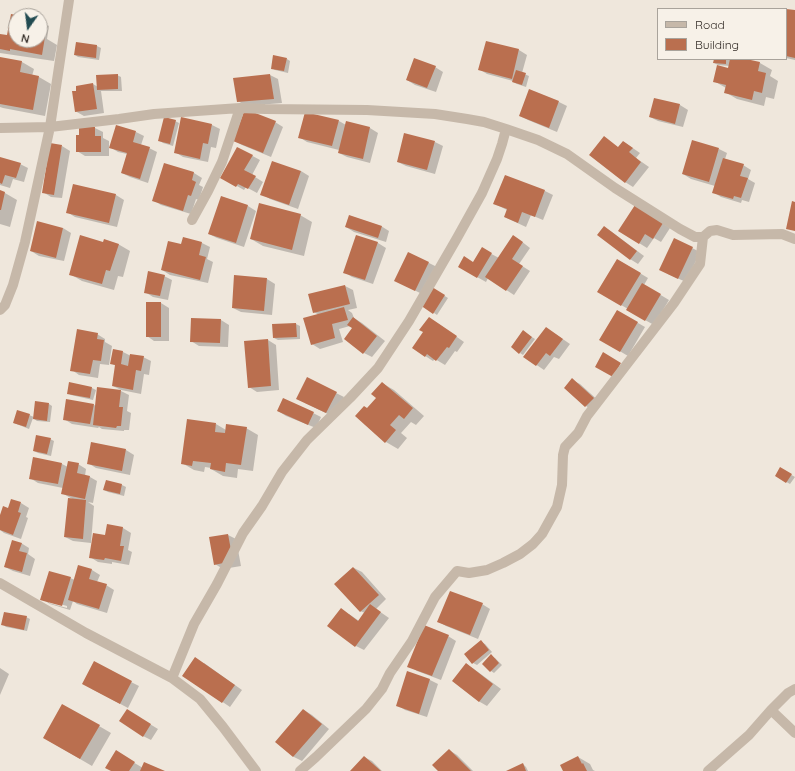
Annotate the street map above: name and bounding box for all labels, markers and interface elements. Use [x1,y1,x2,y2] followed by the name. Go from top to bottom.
[8,8,48,48] north arrow
[657,8,787,60] legend
[695,17,725,32] text: Road
[20,31,31,46] text: N
[695,37,739,52] text: Building

